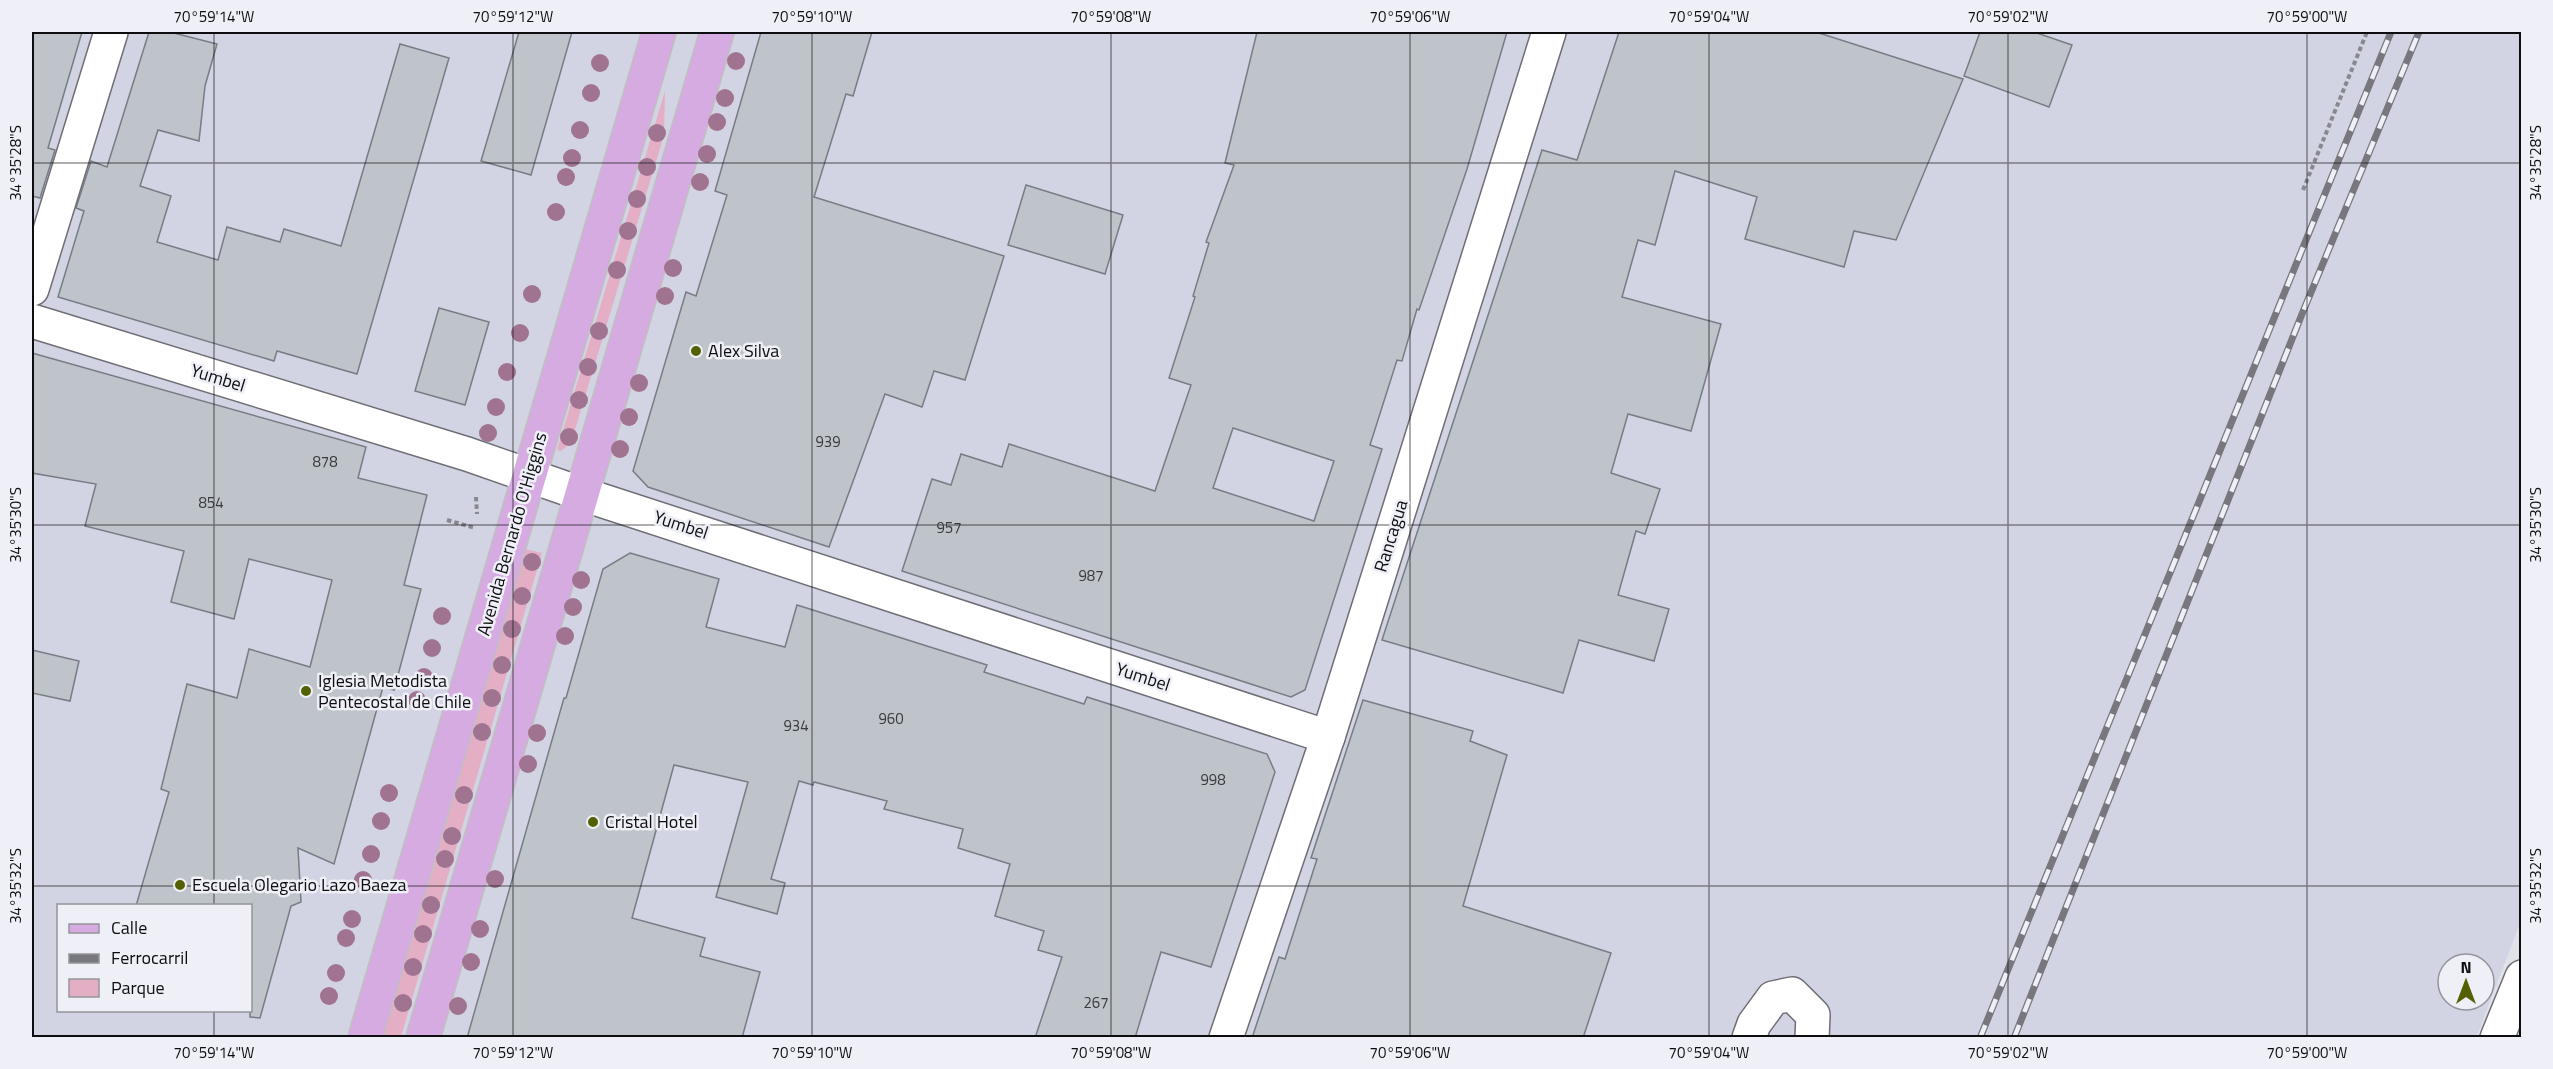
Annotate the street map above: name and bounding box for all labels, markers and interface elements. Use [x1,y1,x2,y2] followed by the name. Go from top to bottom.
[174,5,254,28] text: 70°59'14"W
[473,5,553,28] text: 70°59'12"W
[772,5,852,28] text: 70°59'10"W
[1071,5,1151,28] text: 70°59'08"W
[1370,5,1450,28] text: 70°59'06"W
[1669,5,1749,28] text: 70°59'04"W
[1968,5,2048,28] text: 70°59'02"W
[2267,5,2347,28] text: 70°59'00"W
[4,125,27,201] text: 34°35'28"S
[2524,125,2547,201] text: 34°35'28"S
[708,337,779,364] place label: Alex Silva
[689,344,703,358] marker: Alex Silva
[187,356,249,399] street label: Yumbel
[470,429,553,639] street label: Avenida Bernardo O'Higgins
[815,430,841,453] house number: 939
[312,450,338,473] house number: 878
[4,487,27,563] text: 34°35'30"S
[2524,487,2547,563] text: 34°35'30"S
[198,491,224,514] house number: 854
[1367,496,1414,575] street label: Rancagua
[650,503,712,546] street label: Yumbel
[936,516,962,539] house number: 957
[1078,564,1104,587] house number: 987
[1112,655,1174,698] street label: Yumbel
[318,667,471,715] place label: Iglesia Metodista Pentecostal de Chile
[299,684,313,698] marker: Iglesia Metodista Pentecostal de Chile
[878,707,904,730] house number: 960
[783,714,809,737] house number: 934
[1200,768,1226,791] house number: 998
[605,808,698,835] place label: Cristal Hotel
[586,815,600,829] marker: Cristal Hotel
[4,848,27,924] text: 34°35'32"S
[2524,848,2547,924] text: 34°35'32"S
[192,871,407,898] place label: Escuela Olegario Lazo Baeza
[173,878,187,892] marker: Escuela Olegario Lazo Baeza
[57,904,252,1012] legend
[111,914,147,941] text: Calle
[111,944,188,971] text: Ferrocarril
[2436,952,2496,1012] north arrow
[2460,955,2472,979] text: N
[111,974,165,1001] text: Parque
[1083,991,1109,1014] house number: 267
[174,1041,254,1064] text: 70°59'14"W
[473,1041,553,1064] text: 70°59'12"W
[772,1041,852,1064] text: 70°59'10"W
[1071,1041,1151,1064] text: 70°59'08"W
[1370,1041,1450,1064] text: 70°59'06"W
[1669,1041,1749,1064] text: 70°59'04"W
[1968,1041,2048,1064] text: 70°59'02"W
[2267,1041,2347,1064] text: 70°59'00"W

